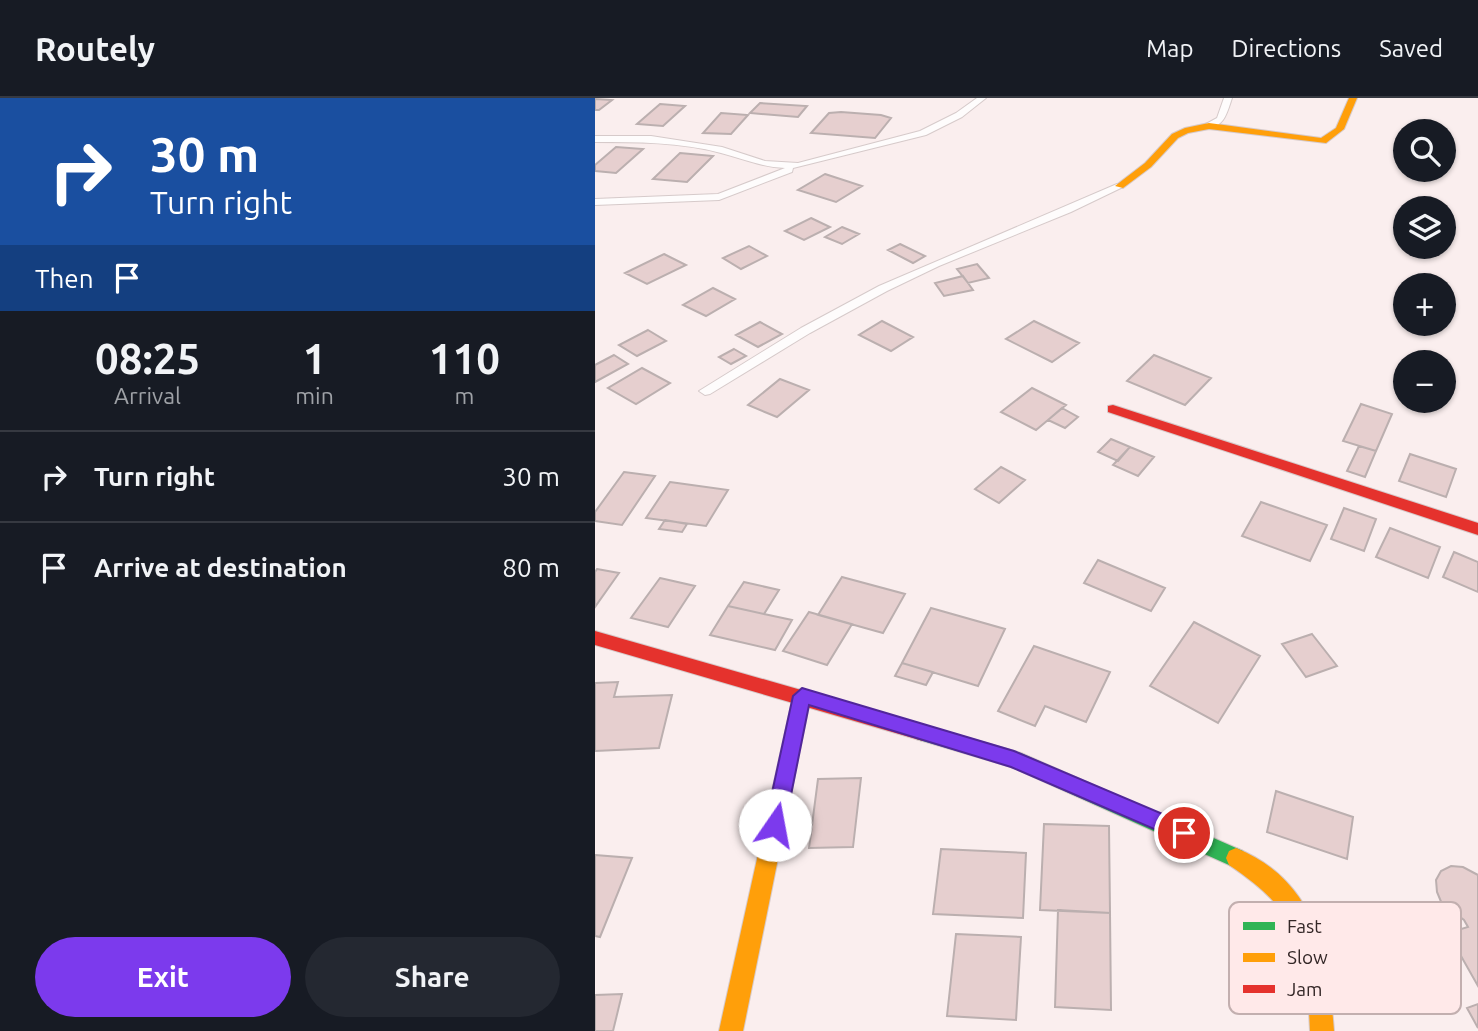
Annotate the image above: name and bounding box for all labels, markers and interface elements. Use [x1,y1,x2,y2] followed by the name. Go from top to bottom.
[35,30,155,67] text: Routely
[1146,35,1193,62] text: Map
[1231,35,1341,62] text: Directions
[1379,35,1443,62] text: Saved
[1393,119,1456,413] map controls
[1393,119,1456,182] button: search
[35,126,126,217] icon: right
[150,126,259,181] text: 30 m
[150,184,292,220] text: Turn right
[1393,196,1456,259] button: layers
[108,259,146,297] icon: arrive
[35,264,94,293] text: Then
[1393,273,1456,336] button: +
[95,335,200,382] text: 08:25
[303,335,326,382] text: 1
[429,335,500,382] text: 110
[1393,350,1456,413] button: −
[114,383,181,408] text: Arrival
[295,383,334,408] text: min
[454,383,474,408] text: m
[35,458,73,496] icon: right
[94,462,215,491] text: Turn right
[502,462,560,491] text: 30 m
[35,549,73,587] icon: arrive
[94,553,347,582] text: Arrive at destination
[502,553,560,582] text: 80 m
[738,788,812,862] position arrow
[1154,803,1214,863] pin
[1165,814,1203,852] icon: arrive
[1229,902,1461,1014] legend
[1287,915,1322,937] text: Fast
[35,937,291,1017] button: Exit
[305,937,560,1017] button: Share
[1287,946,1328,968] text: Slow
[1287,978,1323,1000] text: Jam

